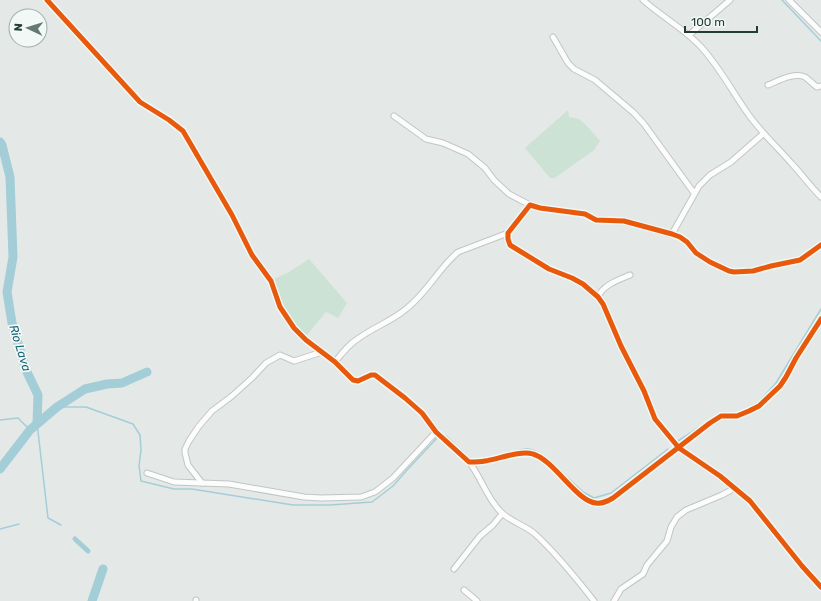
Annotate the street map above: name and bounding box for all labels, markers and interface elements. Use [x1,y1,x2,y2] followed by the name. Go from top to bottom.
[8,8,48,48] north arrow
[685,8,757,34] scale bar
[691,15,725,29] text: 100 m
[12,23,25,32] text: N
[6,323,34,373] water label: Rio Lava

